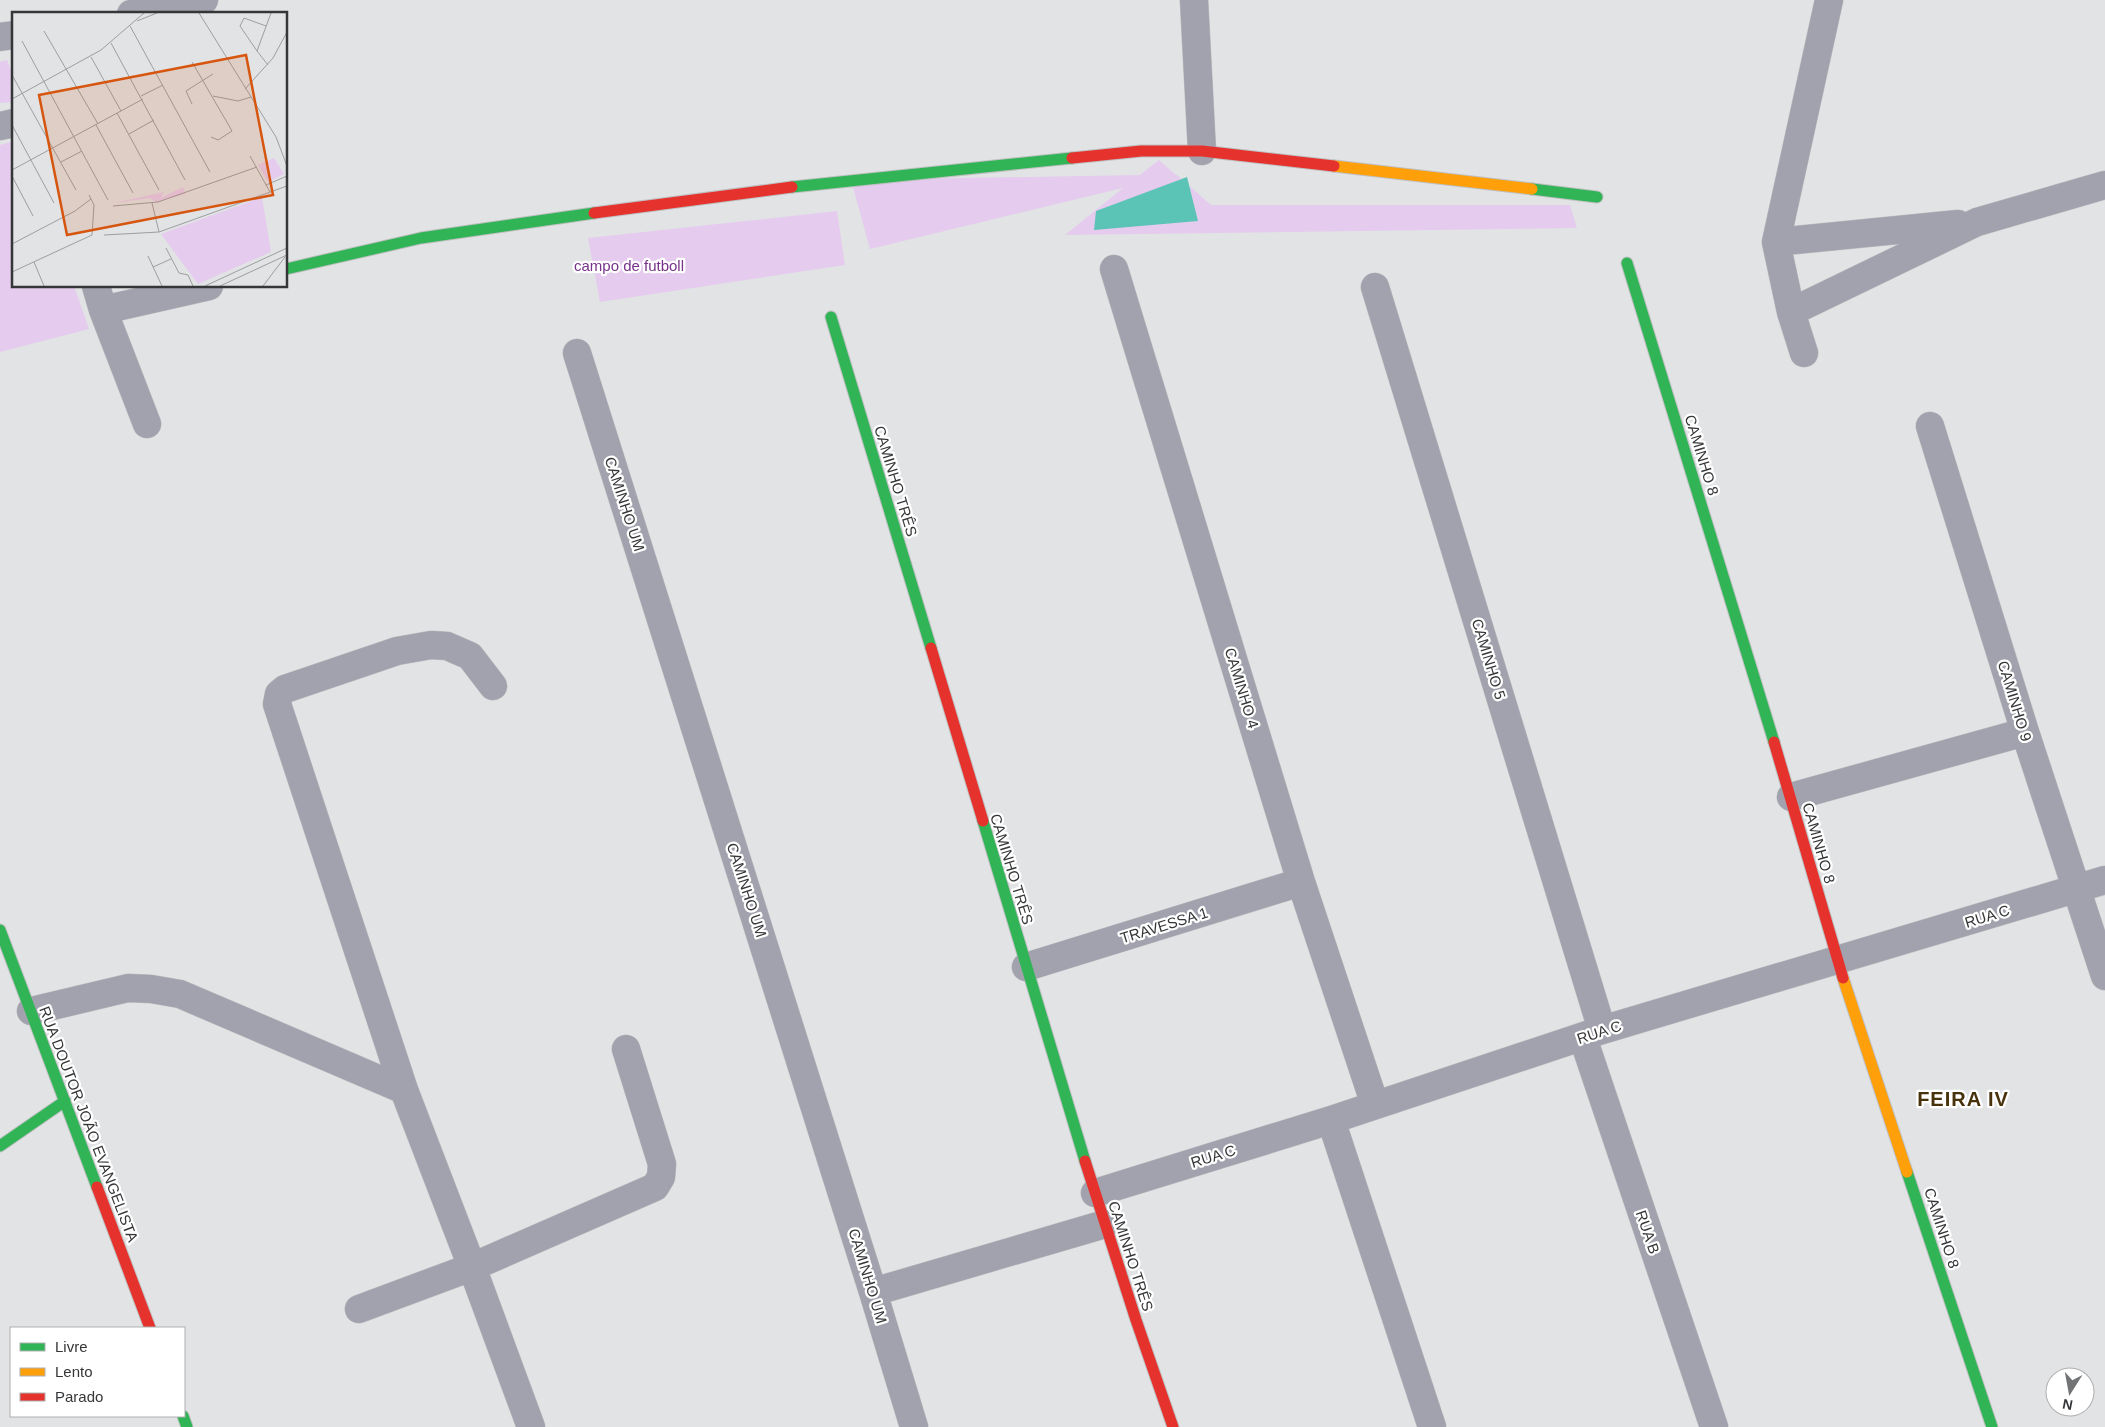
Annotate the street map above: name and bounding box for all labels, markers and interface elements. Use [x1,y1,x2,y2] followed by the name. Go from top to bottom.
[12,12,288,288] inset map
[574,257,684,274] park label: campo de futboll
[1682,413,1722,497] street label: CAMINHO 8
[871,424,921,538] street label: CAMINHO TRÊS
[602,455,648,553] street label: CAMINHO UM
[1469,617,1509,701] street label: CAMINHO 5
[1222,646,1262,730] street label: CAMINHO 4
[1995,659,2035,743] street label: CAMINHO 9
[1799,801,1839,885] street label: CAMINHO 8
[987,812,1037,926] street label: CAMINHO TRÊS
[724,841,770,939] street label: CAMINHO UM
[1963,901,2012,931] street label: RUA C
[1118,904,1210,946] street label: TRAVESSA 1
[36,1004,142,1244] street label: RUA DOUTOR JOÃO EVANGELISTA
[1575,1017,1624,1047] street label: RUA C
[1917,1088,2009,1110] district label: FEIRA IV
[1189,1141,1238,1171] street label: RUA C
[1921,1186,1963,1270] street label: CAMINHO 8
[1105,1199,1157,1313] street label: CAMINHO TRÊS
[1633,1208,1663,1256] street label: RUA B
[845,1226,891,1326] street label: CAMINHO UM
[10,1327,185,1417] legend
[55,1338,88,1355] text: Livre
[55,1363,93,1380] text: Lento
[2045,1367,2095,1417] north arrow
[55,1388,103,1405] text: Parado
[2061,1396,2074,1414] text: N

